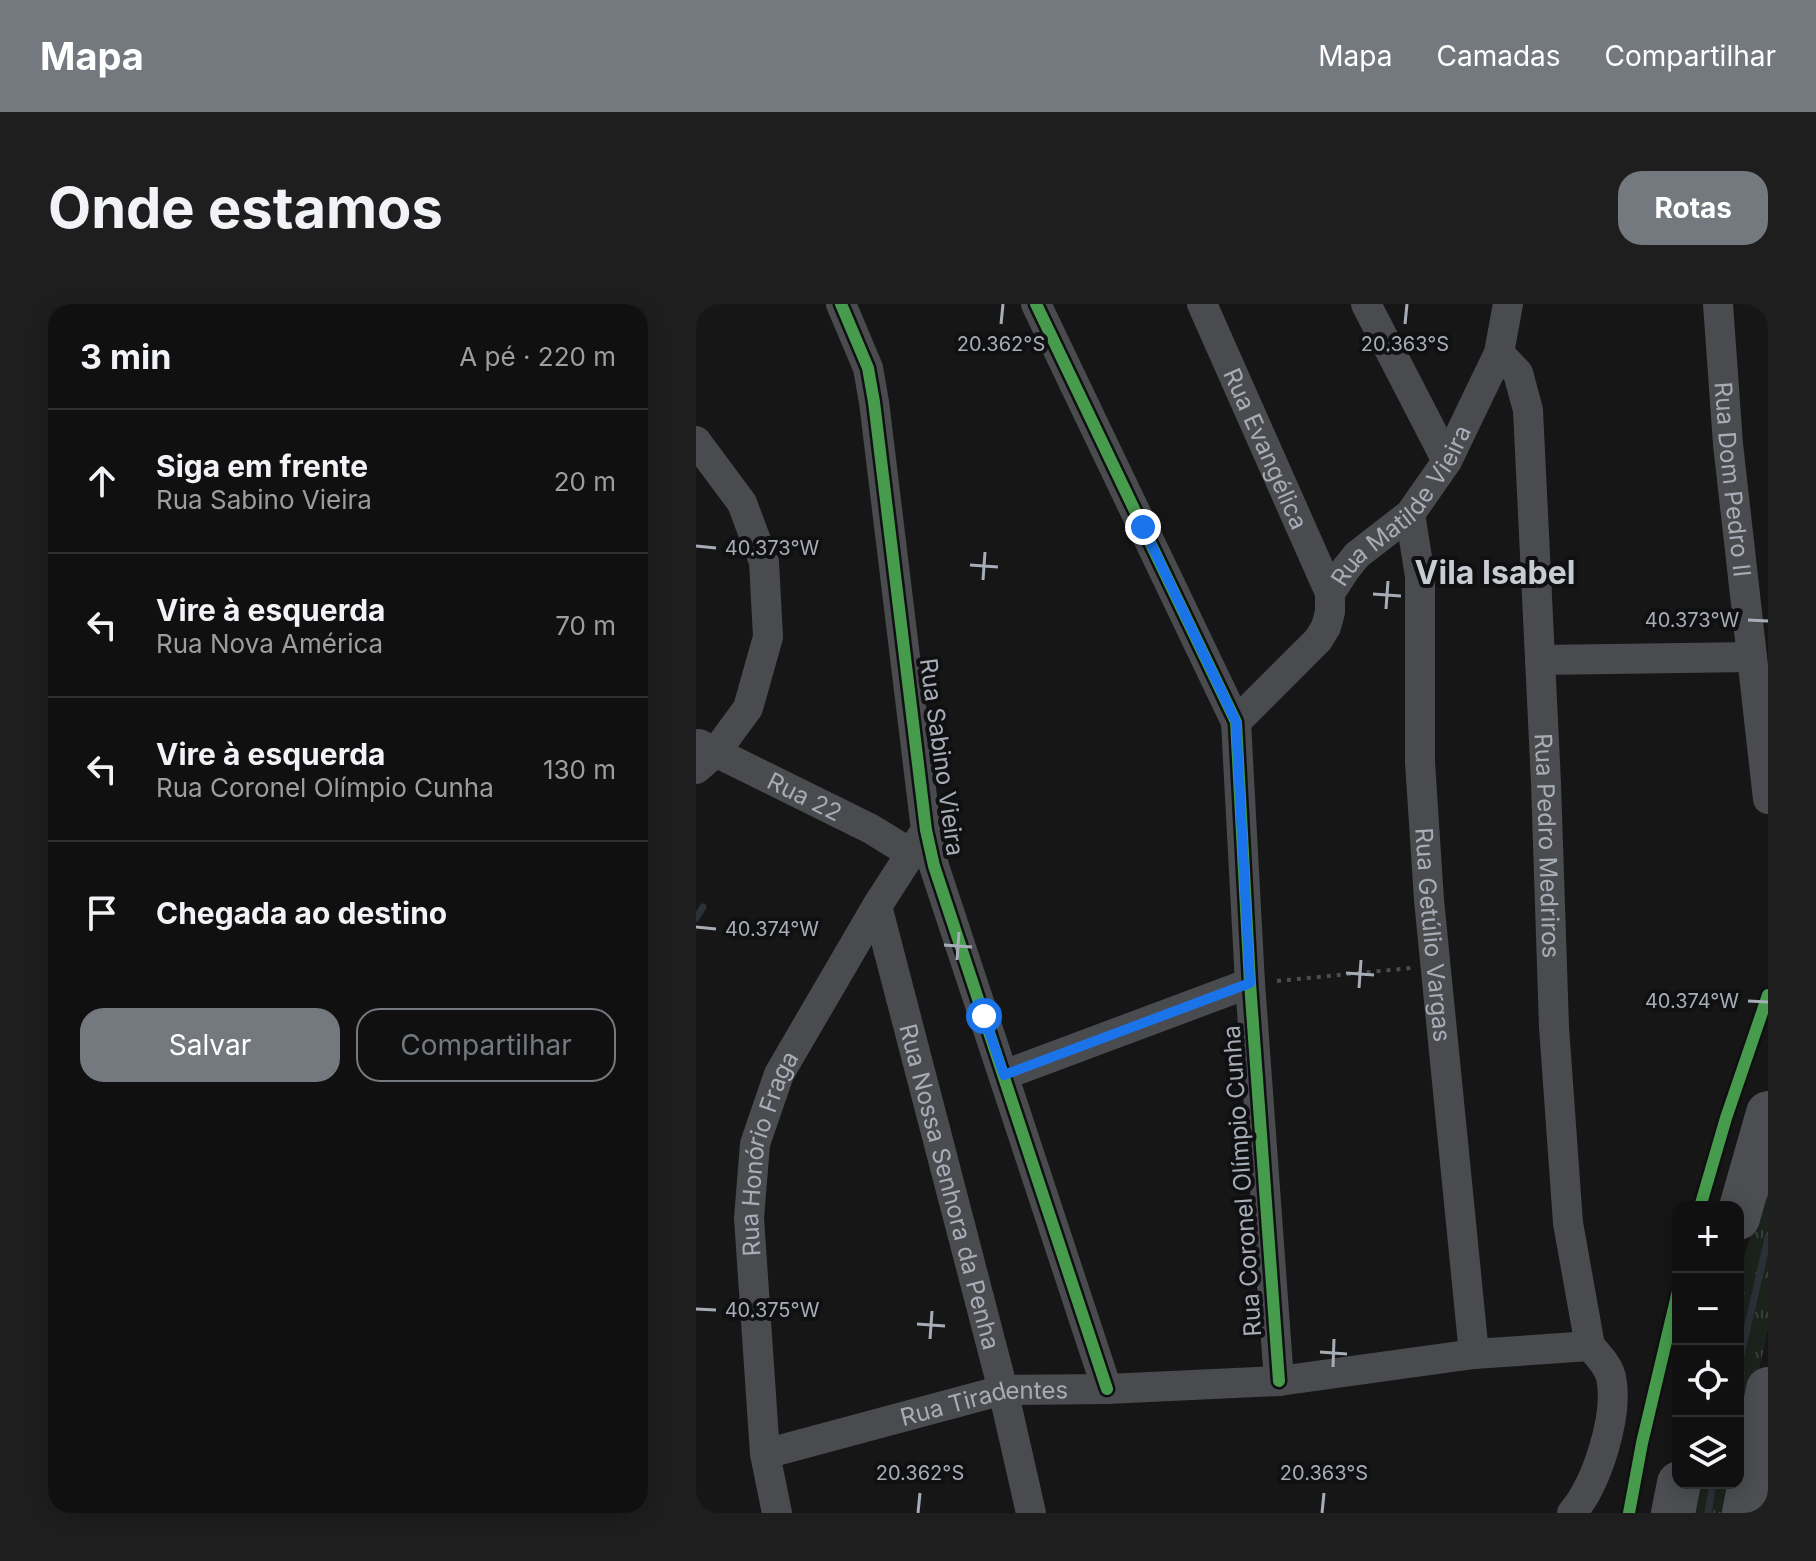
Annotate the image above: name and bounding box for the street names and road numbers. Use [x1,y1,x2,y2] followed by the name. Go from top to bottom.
[1218,363,1314,533] street label: Rua Evangélica
[1709,381,1757,578] street label: Rua Dom Pedro II
[1324,420,1477,591] street label: Rua Matilde Vieira
[914,656,970,858] street label: Rua Sabino Vieira
[1529,733,1566,958] street label: Rua Pedro Medriros
[763,766,847,827] street label: Rua 22
[1410,827,1457,1043] street label: Rua Getúlio Vargas
[894,1021,1006,1353] street label: Rua Nossa Senhora da Penha
[1217,1024,1267,1338] street label: Rua Coronel Olímpio Cunha
[734,1045,804,1257] street label: Rua Honório Fraga
[897,1375,1068,1432] street label: Rua Tiradentes

